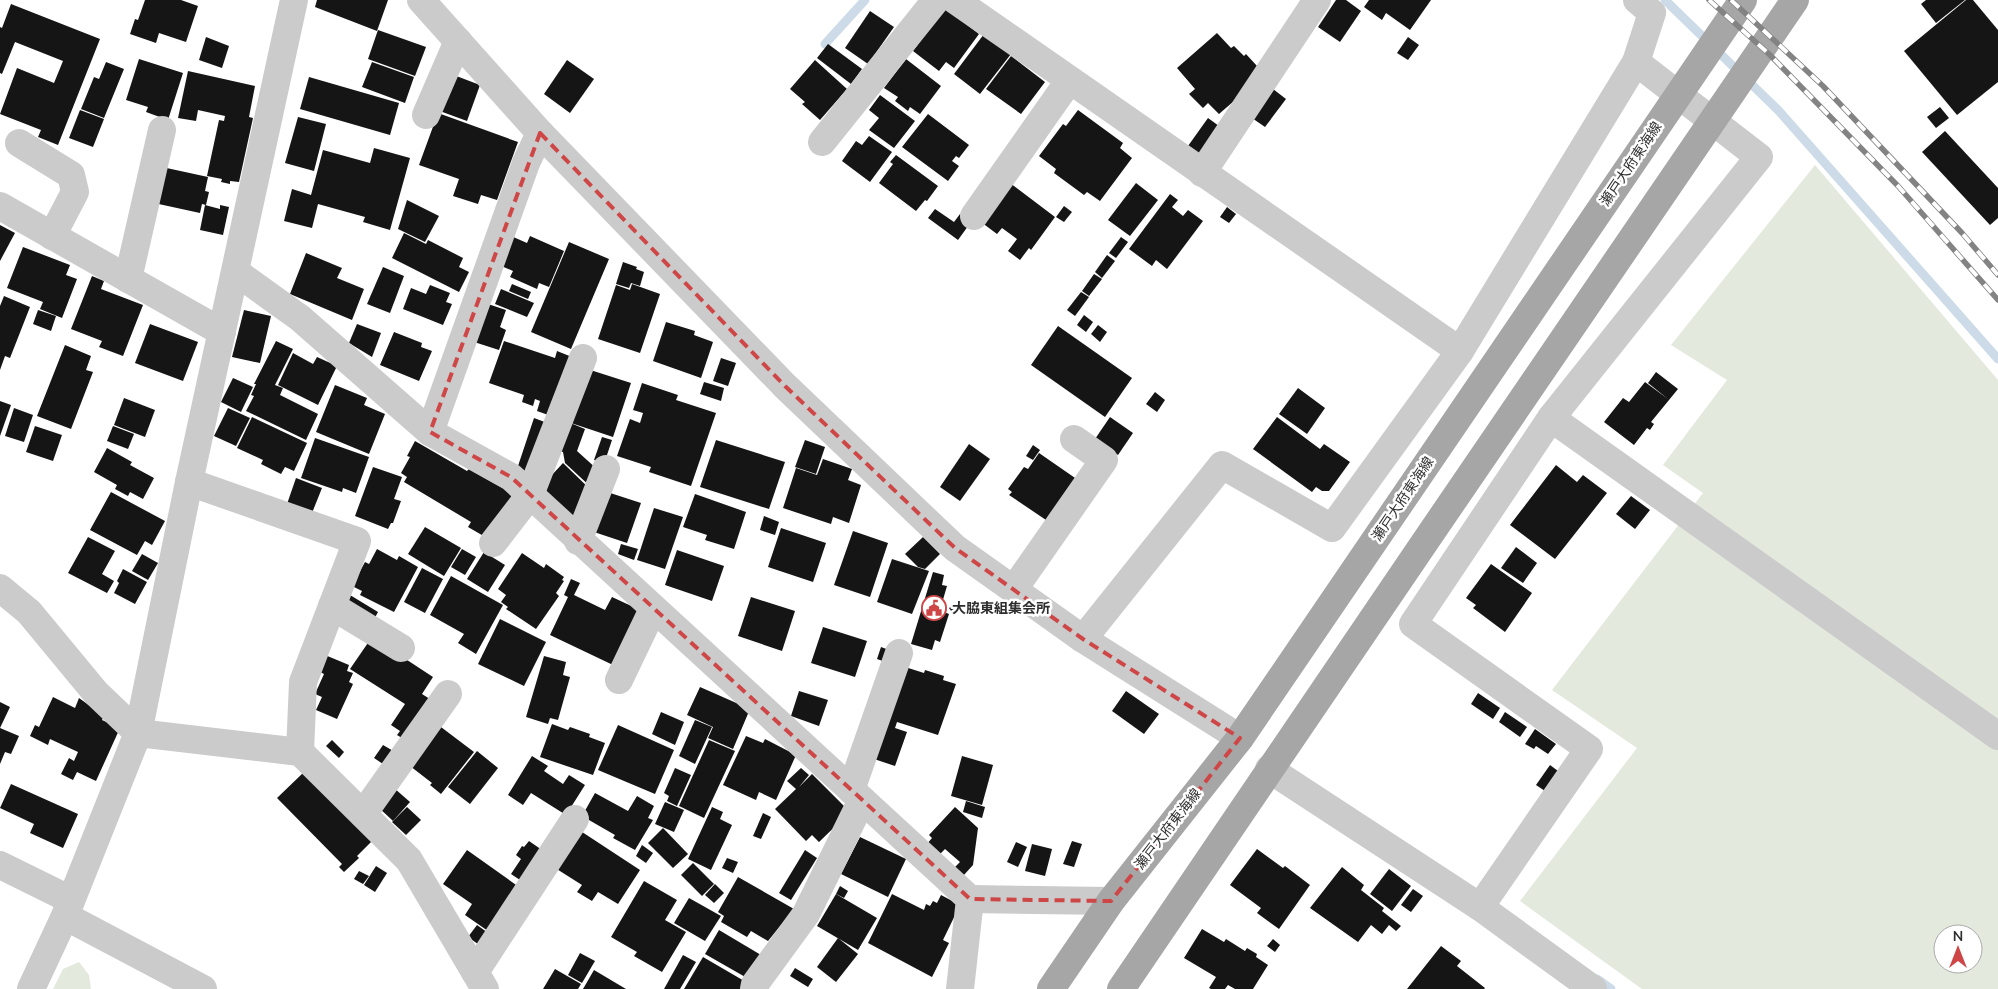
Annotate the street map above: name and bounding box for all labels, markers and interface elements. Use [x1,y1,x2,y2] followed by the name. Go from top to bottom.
[1596,118,1666,210] street label: 瀬戸大府東海線
[1368,453,1438,545] street label: 瀬戸大府東海線
[921,595,947,621] public building icon: 大脇東組集会所
[952,599,1050,618] place label: 大脇東組集会所
[1130,785,1206,873] street label: 瀬戸大府東海線
[1933,924,1983,974] north arrow
[1953,927,1963,946] text: N

